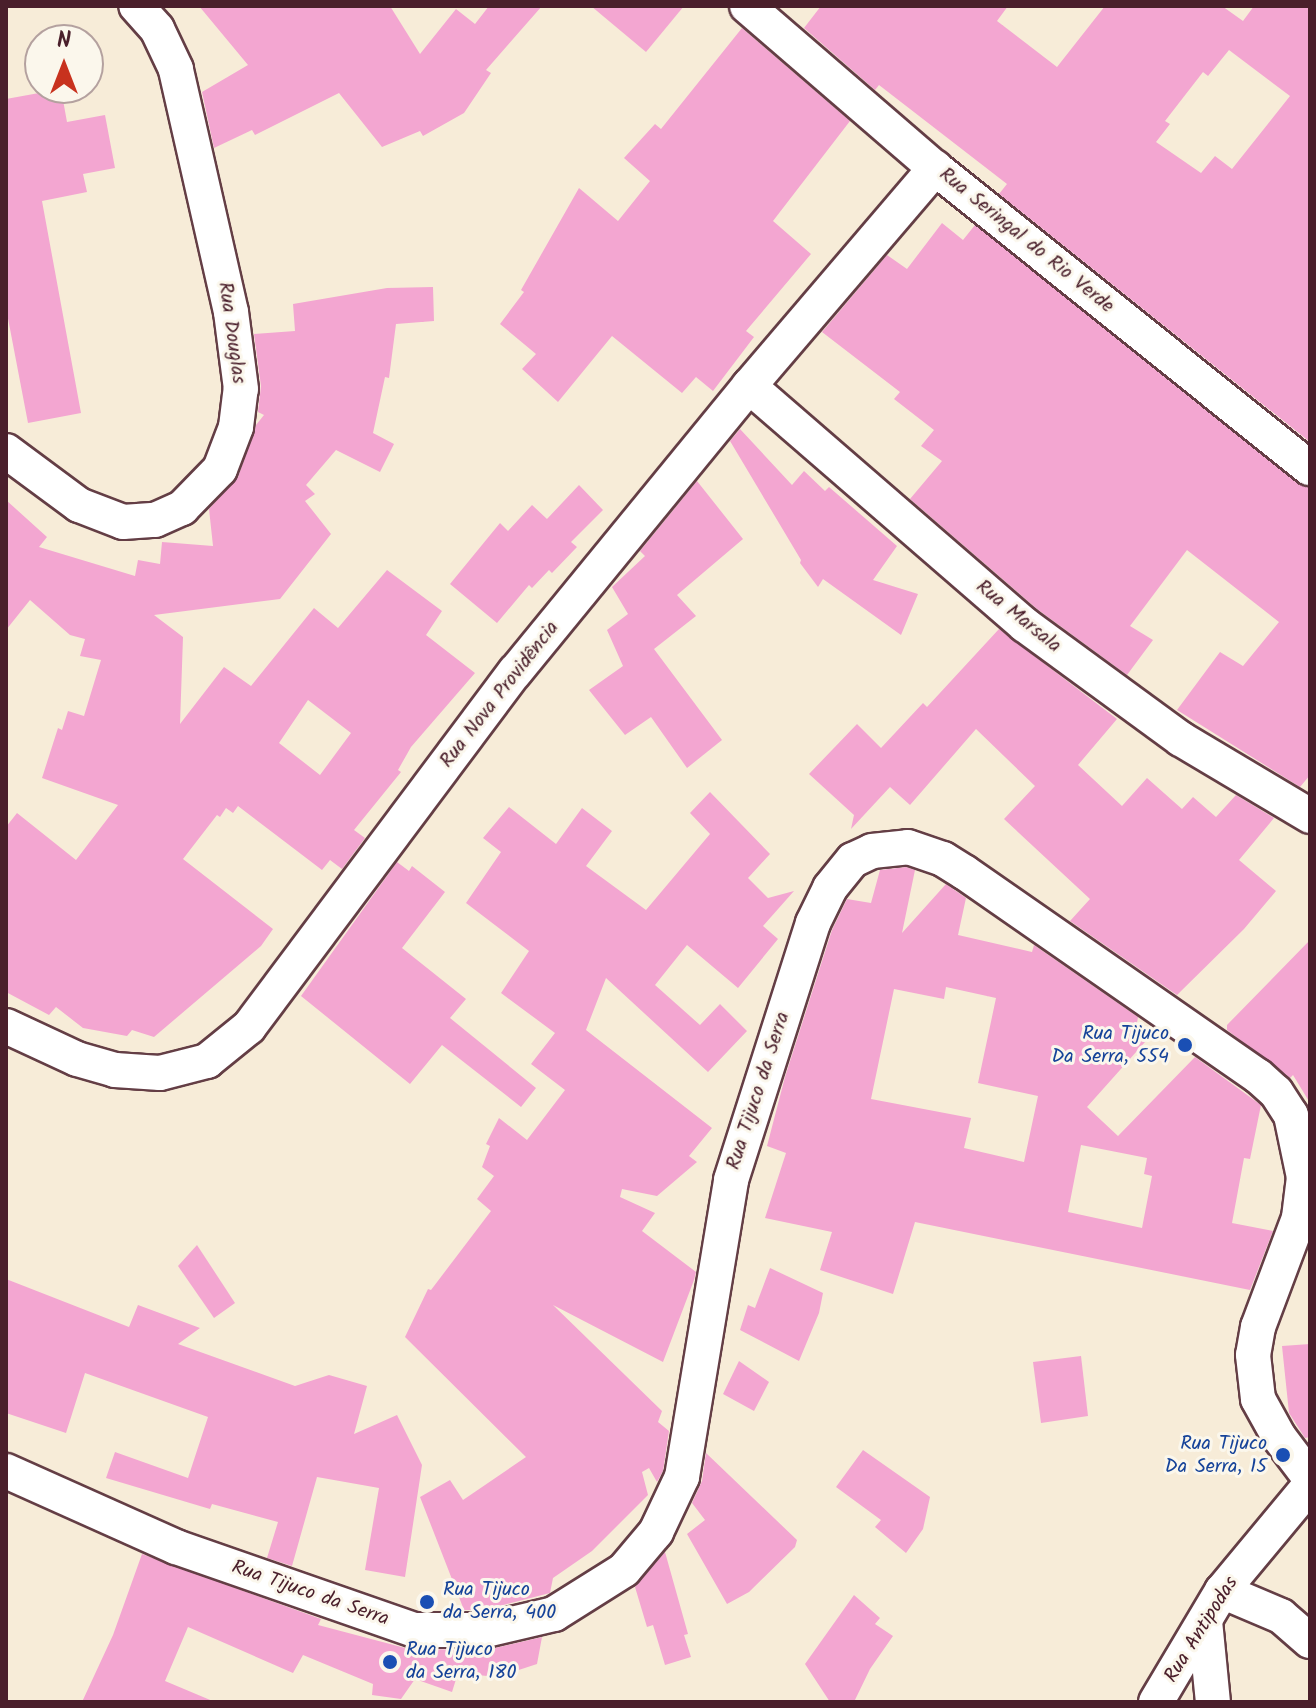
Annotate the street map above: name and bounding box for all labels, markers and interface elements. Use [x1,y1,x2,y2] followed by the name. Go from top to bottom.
[24,24,104,104] north arrow
[57,24,71,59] text: N
[934,163,1118,319] street label: Rua Seringal do Rio Verde
[212,281,250,385] street label: Rua Douglas
[971,575,1065,659] street label: Rua Marsala
[435,617,565,773] street label: Rua Nova Providência
[722,1009,796,1173] street label: Rua Tijuco da Serra
[1051,1022,1169,1069] place label: Rua Tijuco Da Serra, 554
[1176,1036,1194,1054] marker: Rua Tijuco Da Serra, 554
[1165,1432,1267,1479] place label: Rua Tijuco Da Serra, 15
[1274,1446,1292,1464] marker: Rua Tijuco Da Serra, 15
[228,1556,392,1632] street label: Rua Tijuco da Serra
[1160,1573,1244,1687] street label: Rua Antipodas
[443,1578,556,1625] place label: Rua Tijuco da Serra, 400
[418,1593,436,1611] marker: Rua Tijuco da Serra, 400
[406,1638,517,1685] place label: Rua Tijuco da Serra, 180
[381,1653,399,1671] marker: Rua Tijuco da Serra, 180

